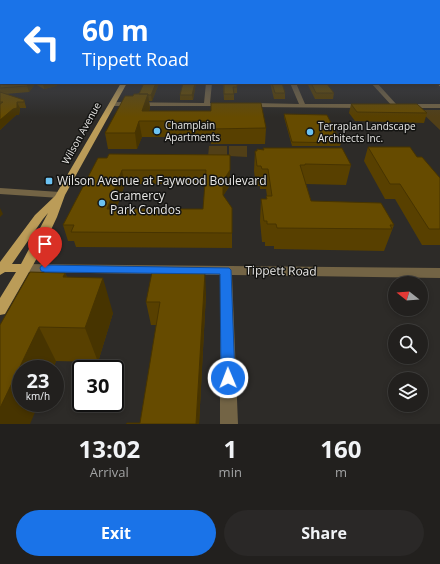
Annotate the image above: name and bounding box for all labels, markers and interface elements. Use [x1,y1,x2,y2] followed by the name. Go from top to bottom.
[82,11,149,49] text: 60 m
[16,16,68,68] icon: left
[82,47,189,71] text: Tippett Road
[58,99,104,166] street label: Wilson Avenue
[165,118,220,144] place label: Champlain Apartments
[318,119,416,145] place label: Terraplan Landscape Architects Inc.
[152,126,162,136] marker: Champlain Apartments
[305,127,315,137] marker: Terraplan Landscape Architects Inc.
[57,172,267,189] place label: Wilson Avenue at Faywood Boulevard
[44,176,54,186] marker: Wilson Avenue at Faywood Boulevard
[110,187,181,218] place label: Gramercy Park Condos
[97,198,107,208] marker: Gramercy Park Condos
[28,227,62,268] pin
[34,233,56,255] icon: arrive
[245,261,317,280] street label: Tippett Road
[388,276,428,316] north arrow
[388,276,428,412] map controls
[388,324,428,364] button: search
[207,357,249,399] position arrow
[72,360,124,412] speed limit sign: 30
[27,367,49,394] text: 23
[388,372,428,412] button: layers
[26,389,50,403] text: km/h
[78,432,140,465] text: 13:02
[223,432,237,465] text: 1
[320,432,362,465] text: 160
[90,463,129,481] text: Arrival
[219,463,242,481] text: min
[335,463,347,481] text: m
[16,510,216,556] button: Exit
[224,510,424,556] button: Share

